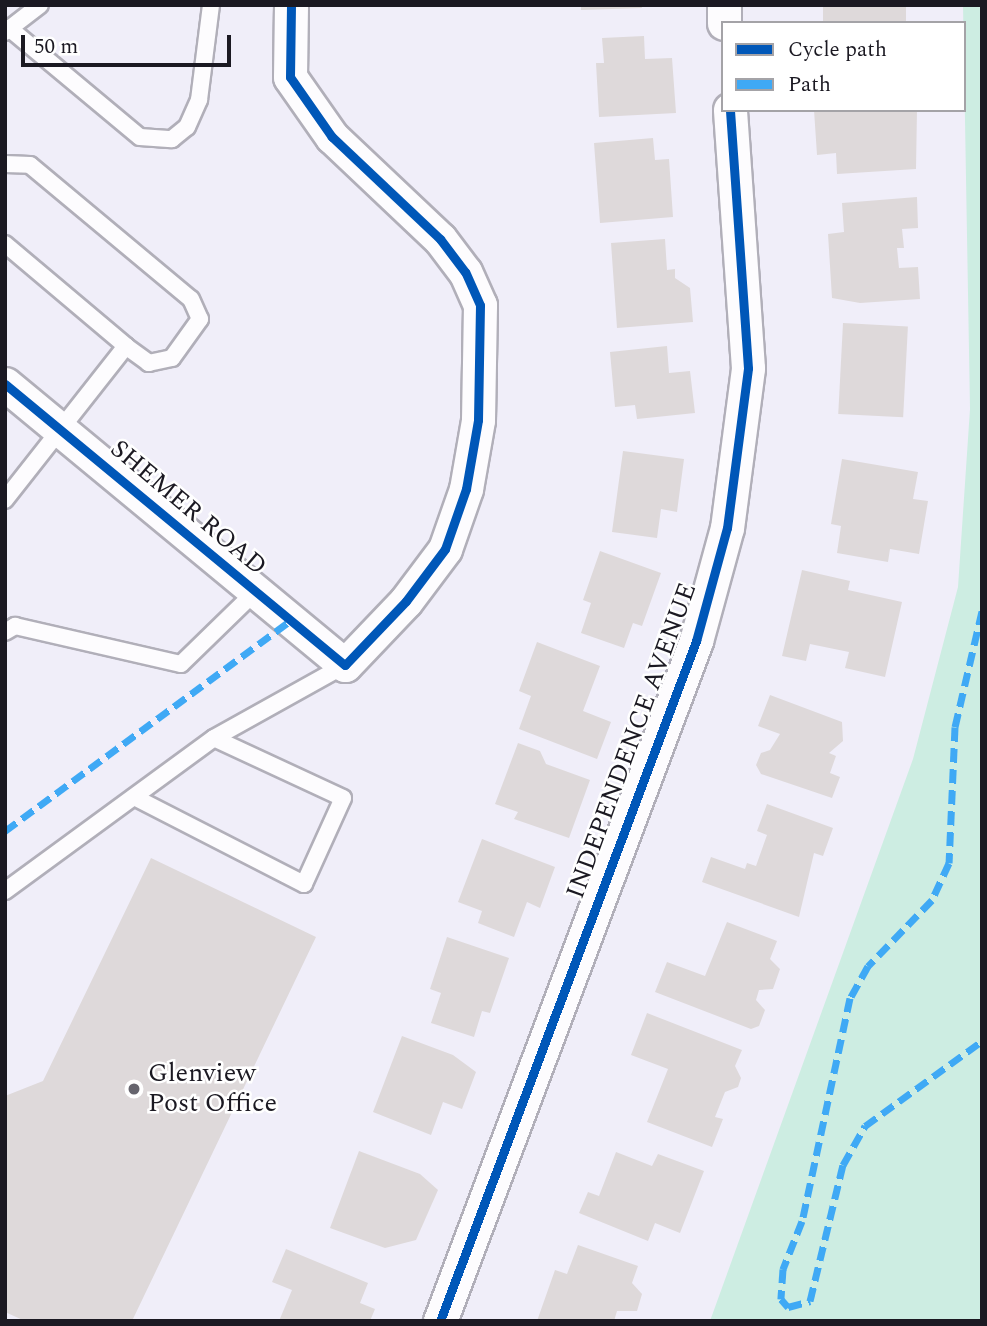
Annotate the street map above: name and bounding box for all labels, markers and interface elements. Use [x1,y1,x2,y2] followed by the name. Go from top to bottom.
[24,21,234,65] scale bar
[721,21,966,112] legend
[34,31,78,63] text: 50 m
[788,34,887,66] text: Cycle path
[788,69,831,101] text: Path
[104,434,272,582] street label: SHEMER ROAD
[560,579,704,903] street label: INDEPENDENCE AVENUE
[148,1058,277,1120] place label: Glenview Post Office
[126,1081,142,1097] marker: Glenview Post Office

